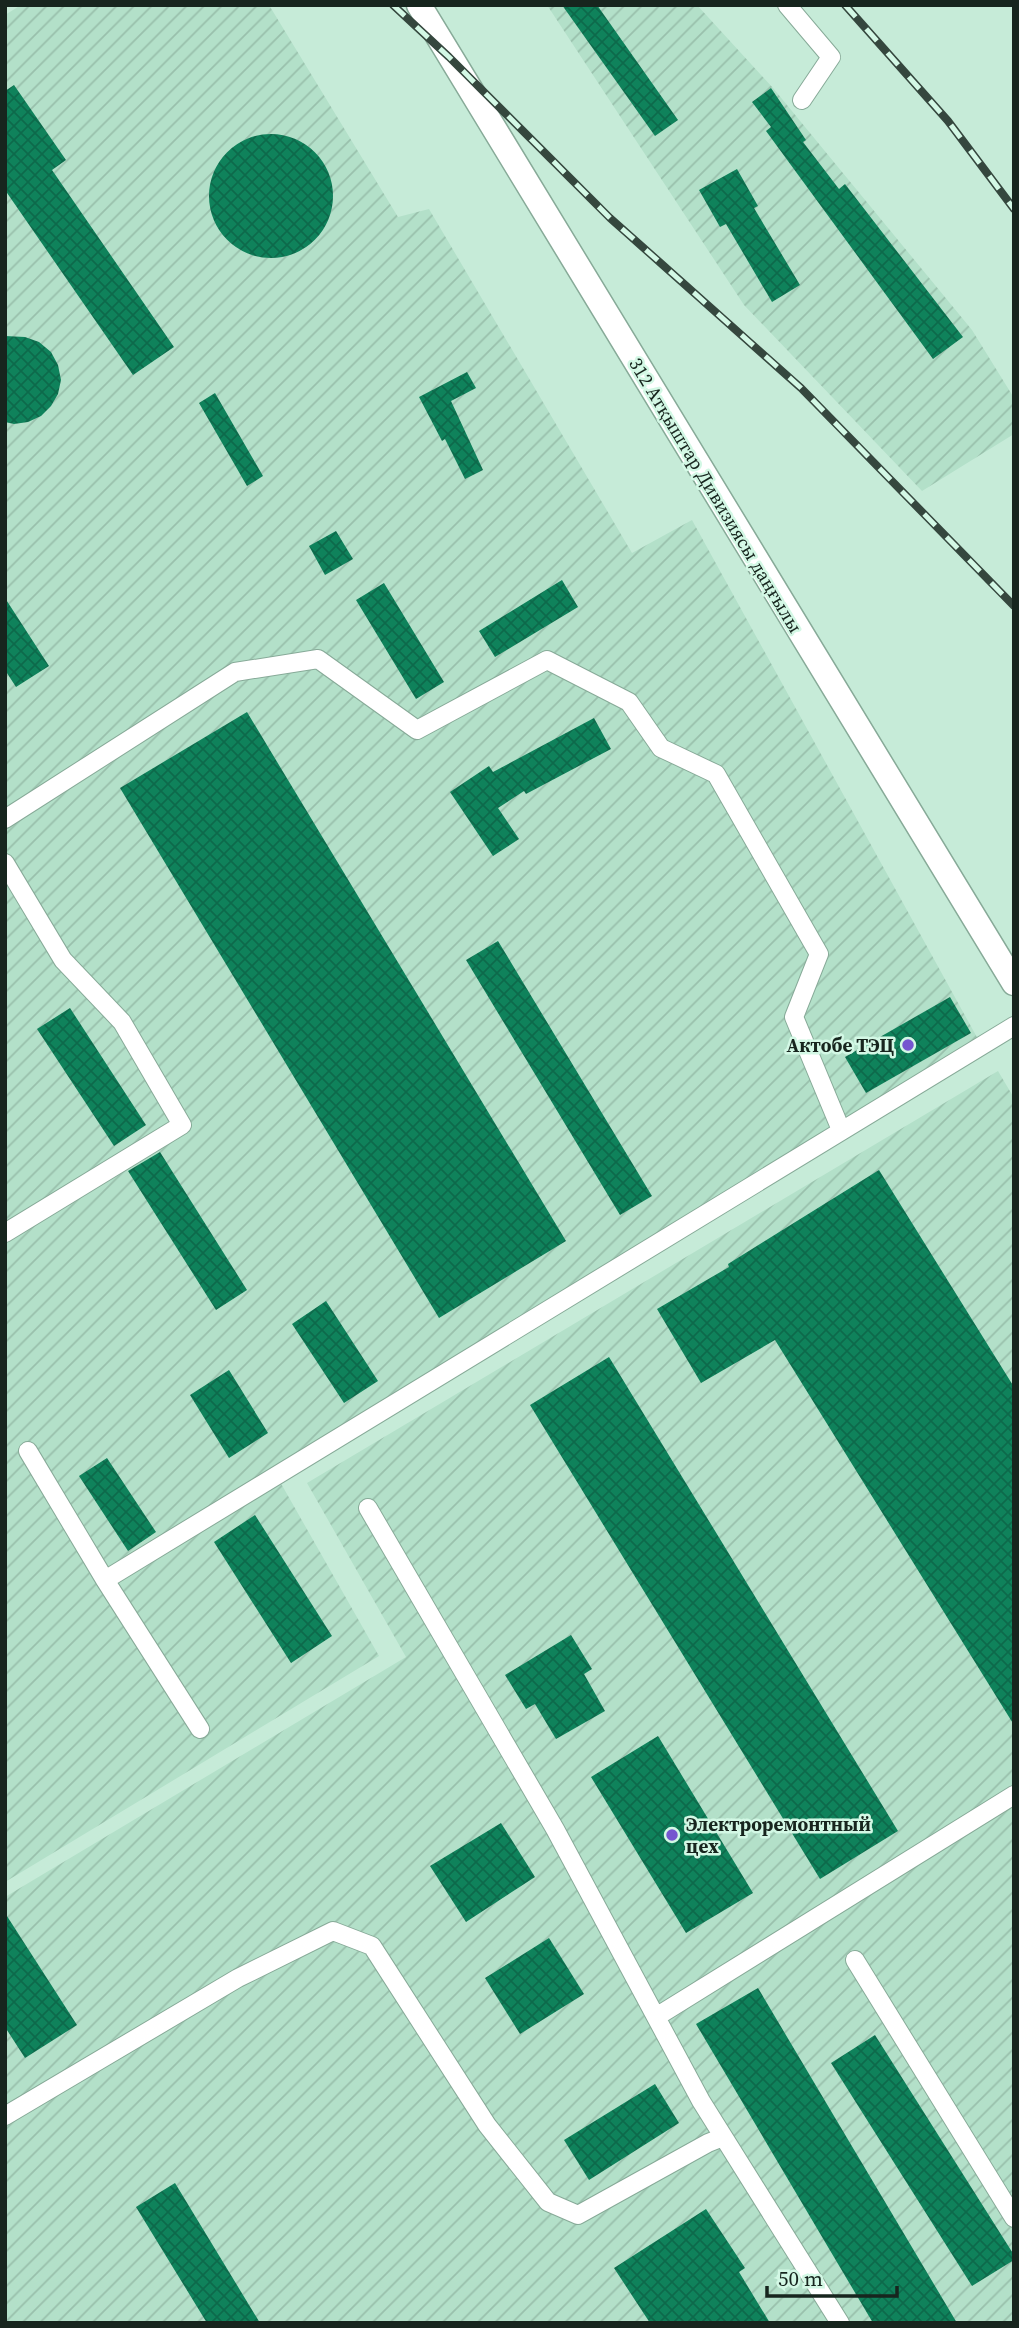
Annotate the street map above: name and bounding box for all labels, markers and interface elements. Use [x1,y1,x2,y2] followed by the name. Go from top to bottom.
[623,353,809,637] street label: 312 Атқыштар Дивизиясы даңғылы
[787,1032,895,1058] place label: Актобе ТЭЦ
[900,1037,916,1053] marker: Актобе ТЭЦ
[686,1811,871,1859] place label: Электроремонтный цех
[664,1827,680,1843] marker: Электроремонтный цех
[767,2254,897,2298] scale bar
[778,2264,823,2293] text: 50 m

